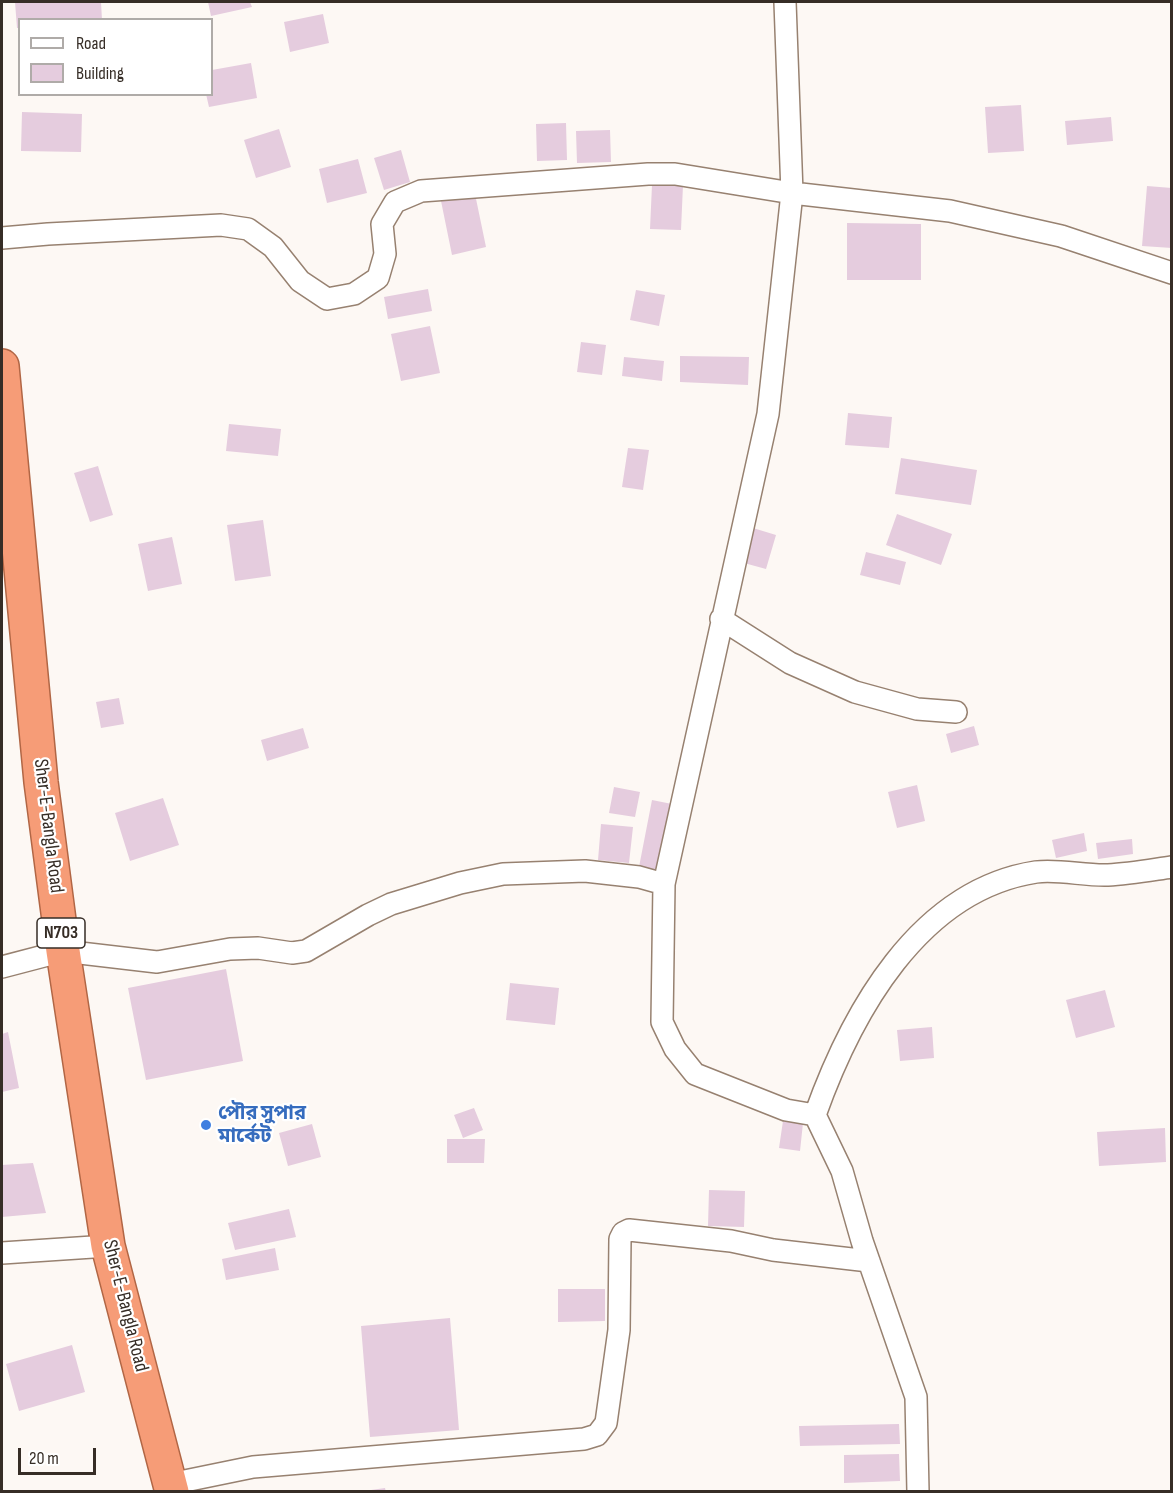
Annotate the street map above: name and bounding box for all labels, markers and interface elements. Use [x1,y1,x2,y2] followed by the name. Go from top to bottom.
[18,18,213,96] legend
[76,33,106,54] text: Road
[76,63,124,84] text: Building
[28,758,68,894] street label: Sher-E-Bangla Road
[37,918,85,948] road number: N703
[218,1102,306,1149] place label: পৌর সুপার মার্কেট
[199,1118,213,1132] marker: পৌর সুপার মার্কেট
[97,1238,153,1374] street label: Sher-E-Bangla Road
[21,1436,99,1474] scale bar
[29,1448,59,1469] text: 20 m

